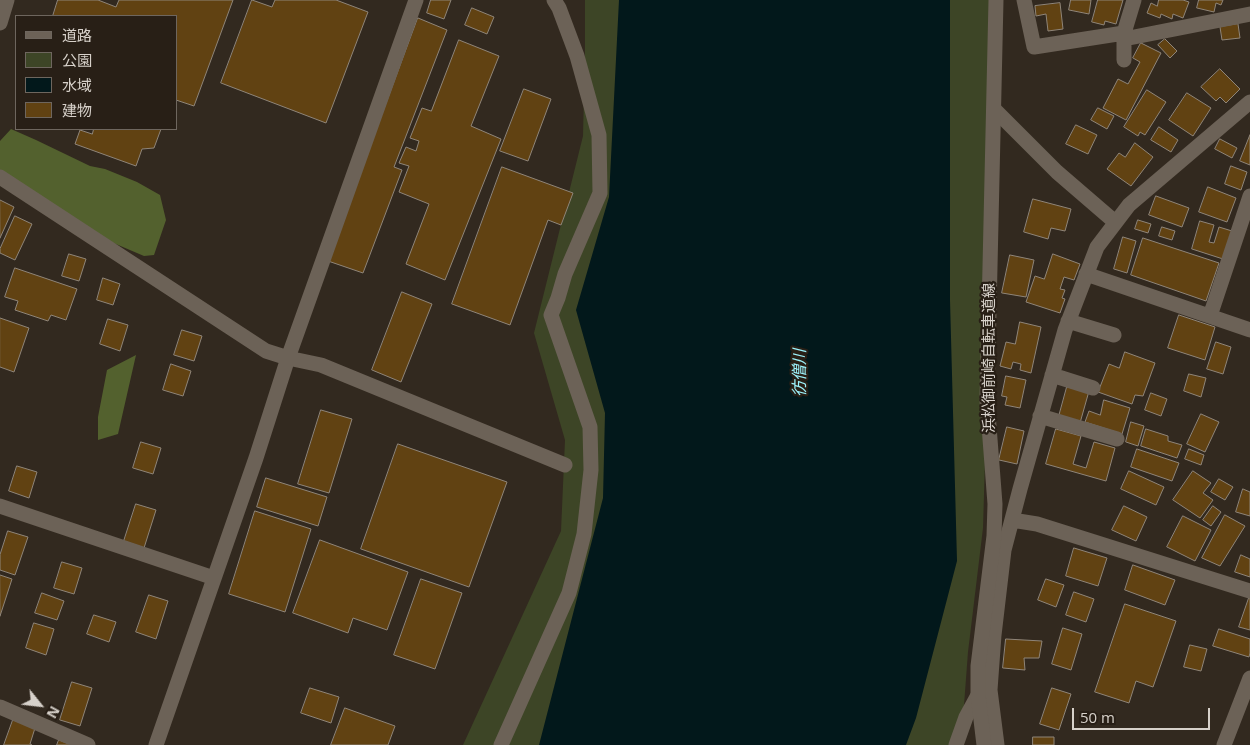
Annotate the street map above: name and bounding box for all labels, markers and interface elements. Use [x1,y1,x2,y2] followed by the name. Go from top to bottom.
[15,15,178,130] legend
[62,25,92,45] text: 道路
[62,50,92,70] text: 公園
[62,75,92,95] text: 水域
[62,100,92,120] text: 建物
[981,283,999,433] street label: 浜松御前崎自転車道線
[790,349,810,397] water label: 彷僧川
[15,680,65,730] north arrow
[1075,698,1212,730] scale bar
[42,703,65,722] text: N
[1080,707,1115,727] text: 50 m

